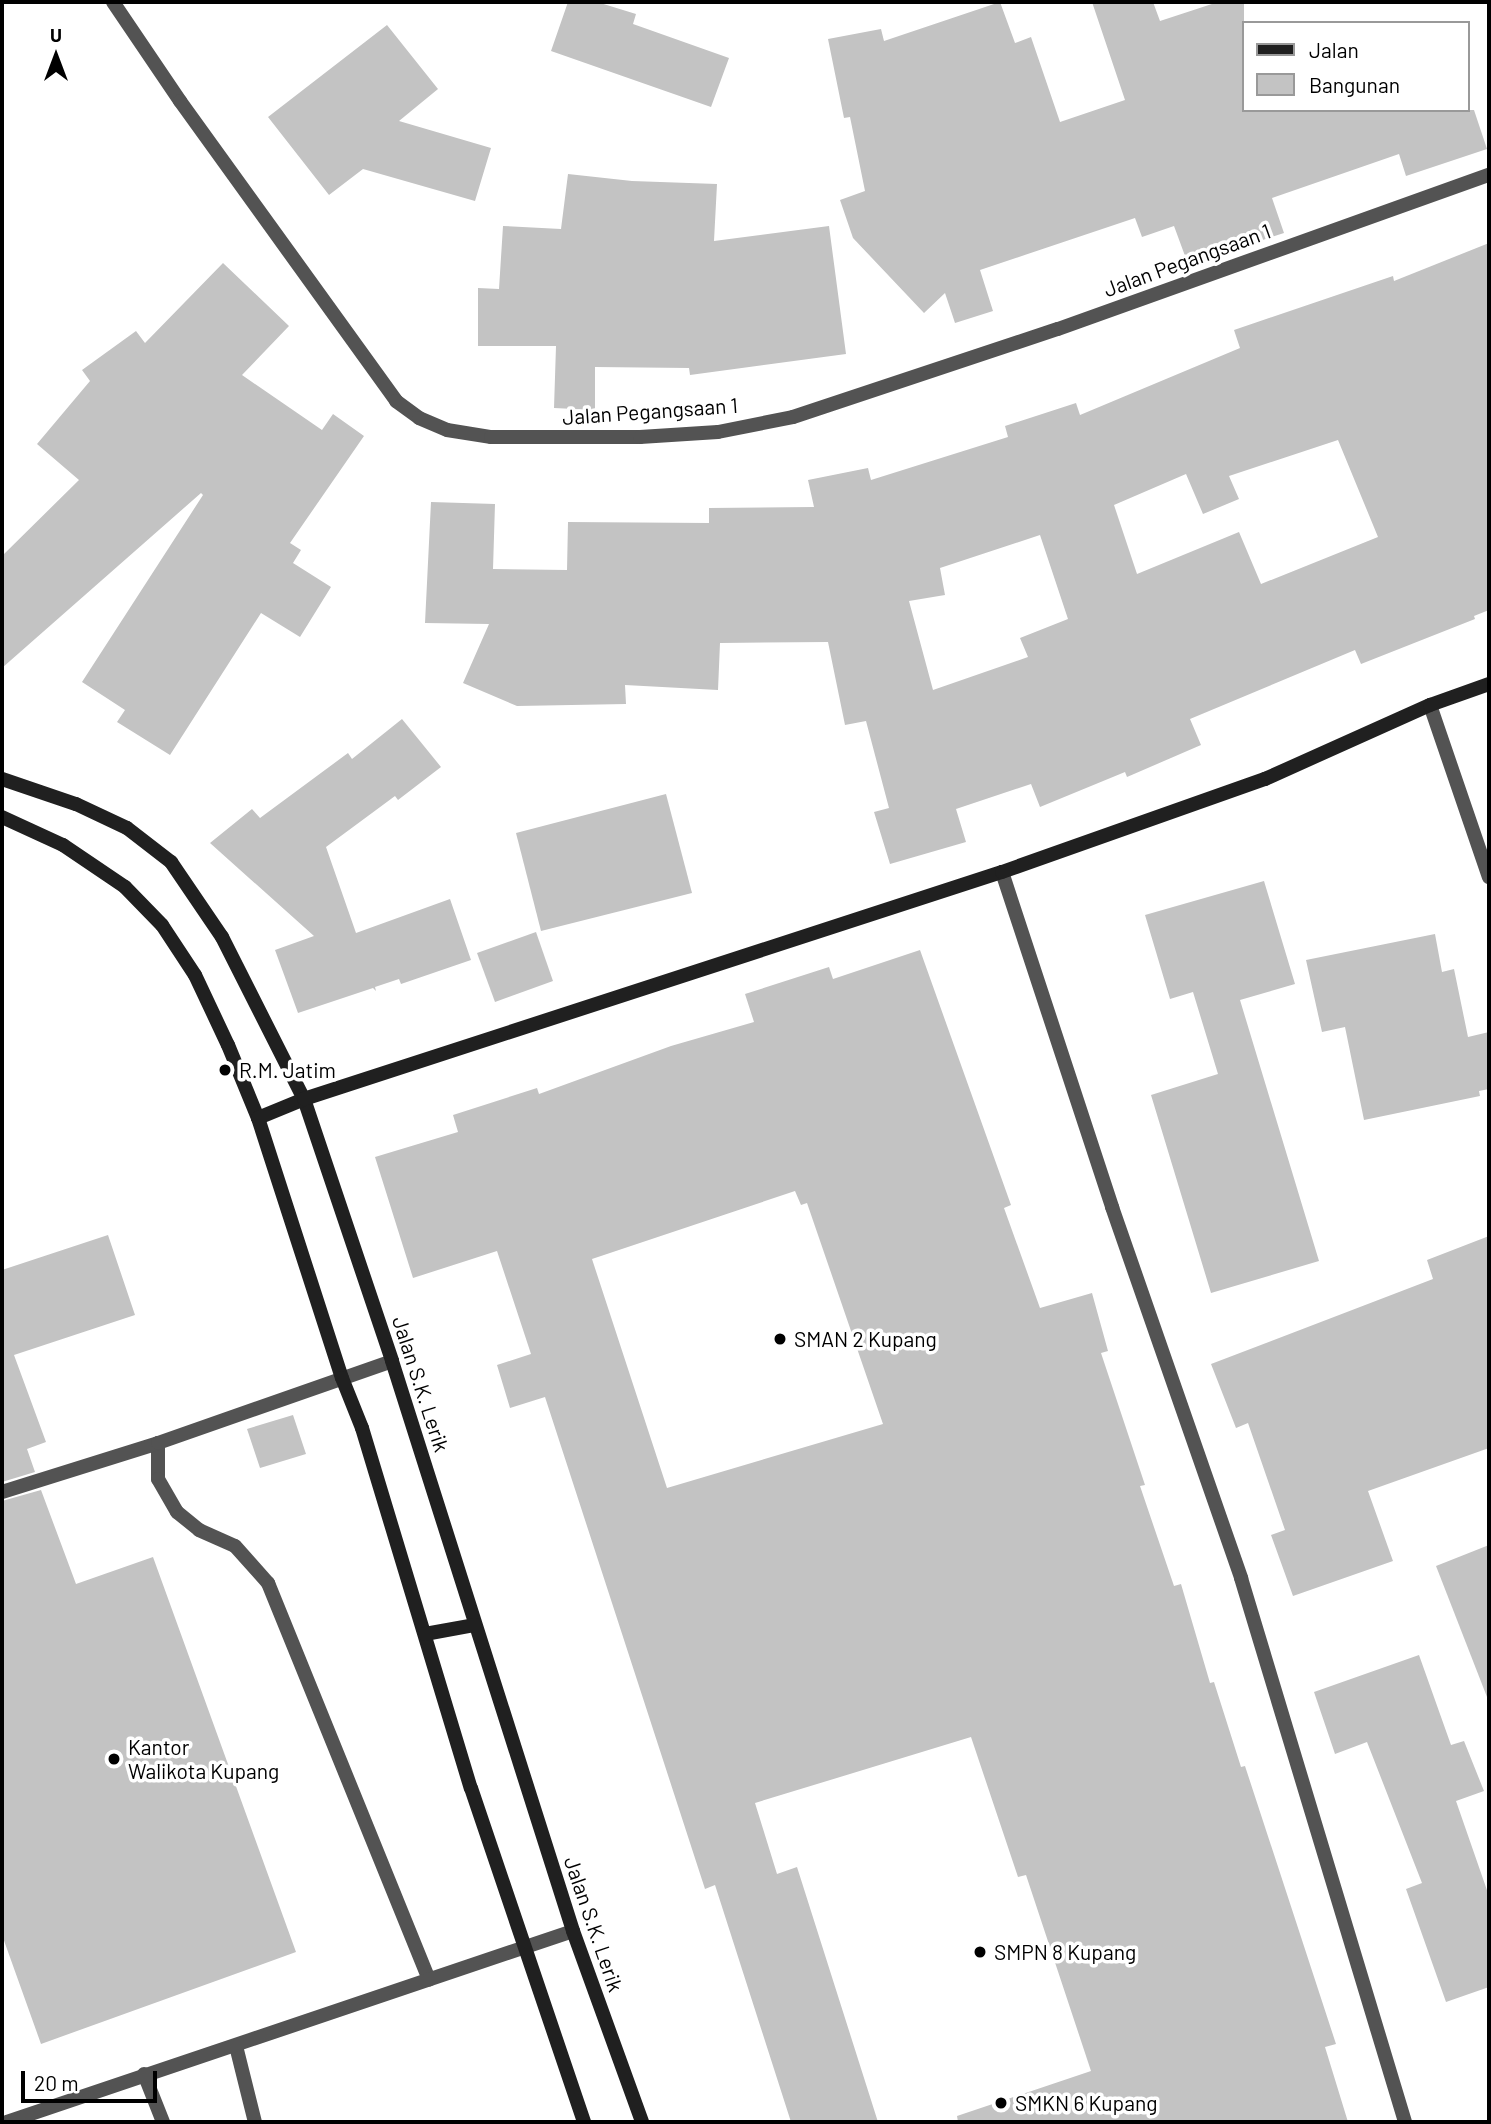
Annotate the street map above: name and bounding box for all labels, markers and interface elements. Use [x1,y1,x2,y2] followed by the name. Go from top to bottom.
[21,21,91,91] north arrow
[1242,21,1470,112] legend
[50,23,62,46] text: U
[1309,37,1359,62] text: Jalan
[1309,72,1400,97] text: Bangunan
[1100,218,1274,302] street label: Jalan Pegangsaan 1
[561,392,739,430] street label: Jalan Pegangsaan 1
[239,1057,336,1083] place label: R.M. Jatim
[217,1062,233,1078] marker: R.M. Jatim
[387,1313,455,1455] street label: Jalan S.K. Lerik
[794,1326,937,1352] place label: SMAN 2 Kupang
[772,1331,788,1347] marker: SMAN 2 Kupang
[128,1734,279,1784] place label: Kantor Walikota Kupang
[106,1751,122,1767] marker: Kantor Walikota Kupang
[559,1853,629,1995] street label: Jalan S.K. Lerik
[994,1939,1136,1965] place label: SMPN 8 Kupang
[972,1944,988,1960] marker: SMPN 8 Kupang
[24,2058,161,2102] scale bar
[34,2070,79,2095] text: 20 m
[1015,2090,1157,2116] place label: SMKN 6 Kupang
[993,2095,1009,2111] marker: SMKN 6 Kupang

